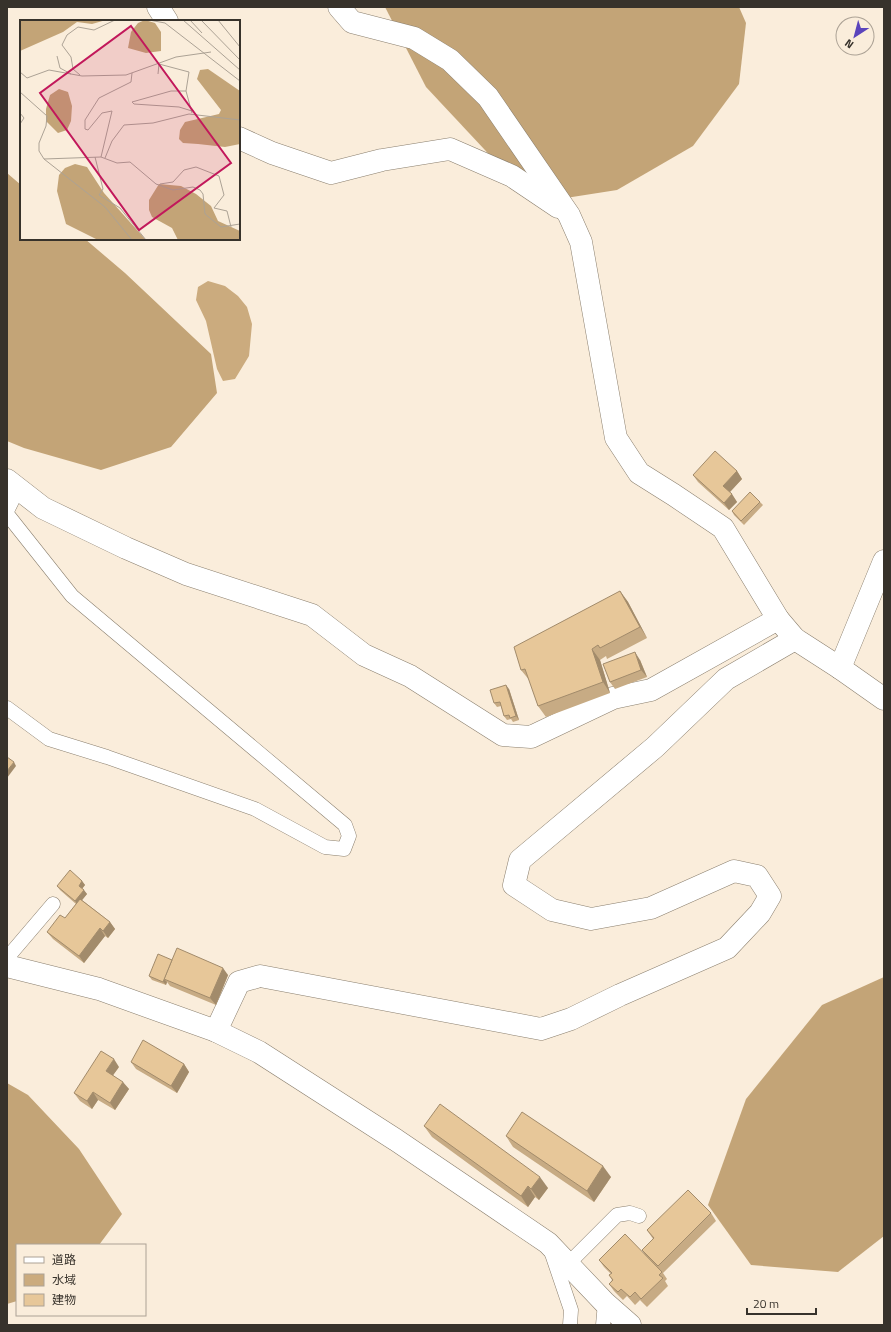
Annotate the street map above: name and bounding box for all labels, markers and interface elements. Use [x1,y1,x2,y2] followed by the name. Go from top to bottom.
[835,16,875,56] north arrow
[20,20,240,240] inset map
[841,35,857,53] text: N
[16,1244,146,1316] legend
[52,1250,76,1269] text: 道路
[52,1270,76,1289] text: 水域
[52,1290,76,1309] text: 建物
[747,1290,816,1316] scale bar
[753,1294,779,1313] text: 20 m

